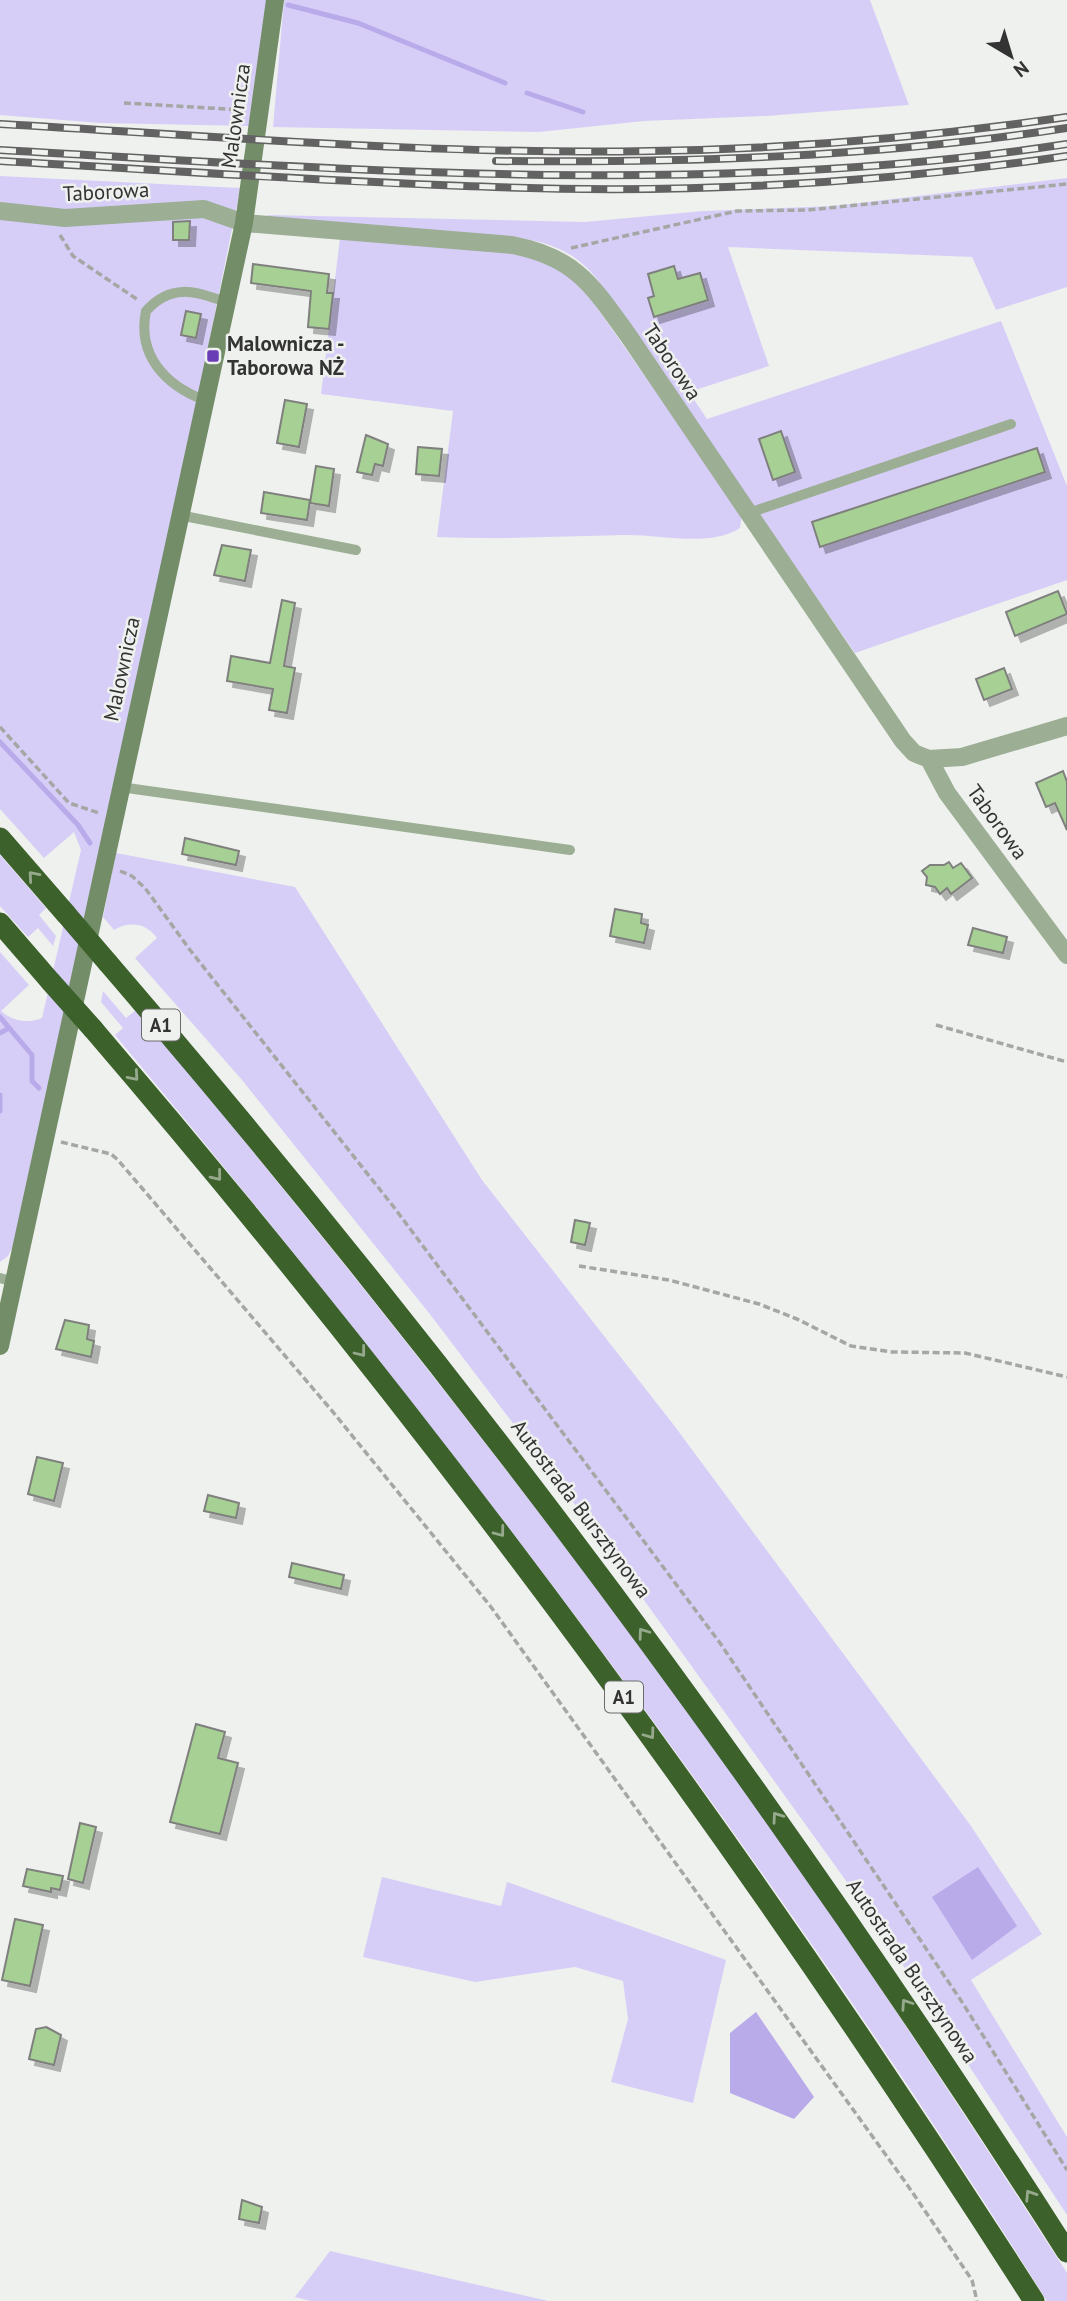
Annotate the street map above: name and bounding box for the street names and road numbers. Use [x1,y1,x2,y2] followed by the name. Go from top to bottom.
[215,62,256,170] street label: Malownicza
[62,176,150,207] street label: Taborowa
[637,318,708,405] street label: Taborowa
[97,614,146,723] street label: Malownicza
[961,779,1034,865] street label: Taborowa
[142,1009,180,1040] road number: A1
[505,1414,657,1603] street label: Autostrada Bursztynowa
[605,1681,643,1712] road number: A1
[841,1873,984,2068] street label: Autostrada Bursztynowa

